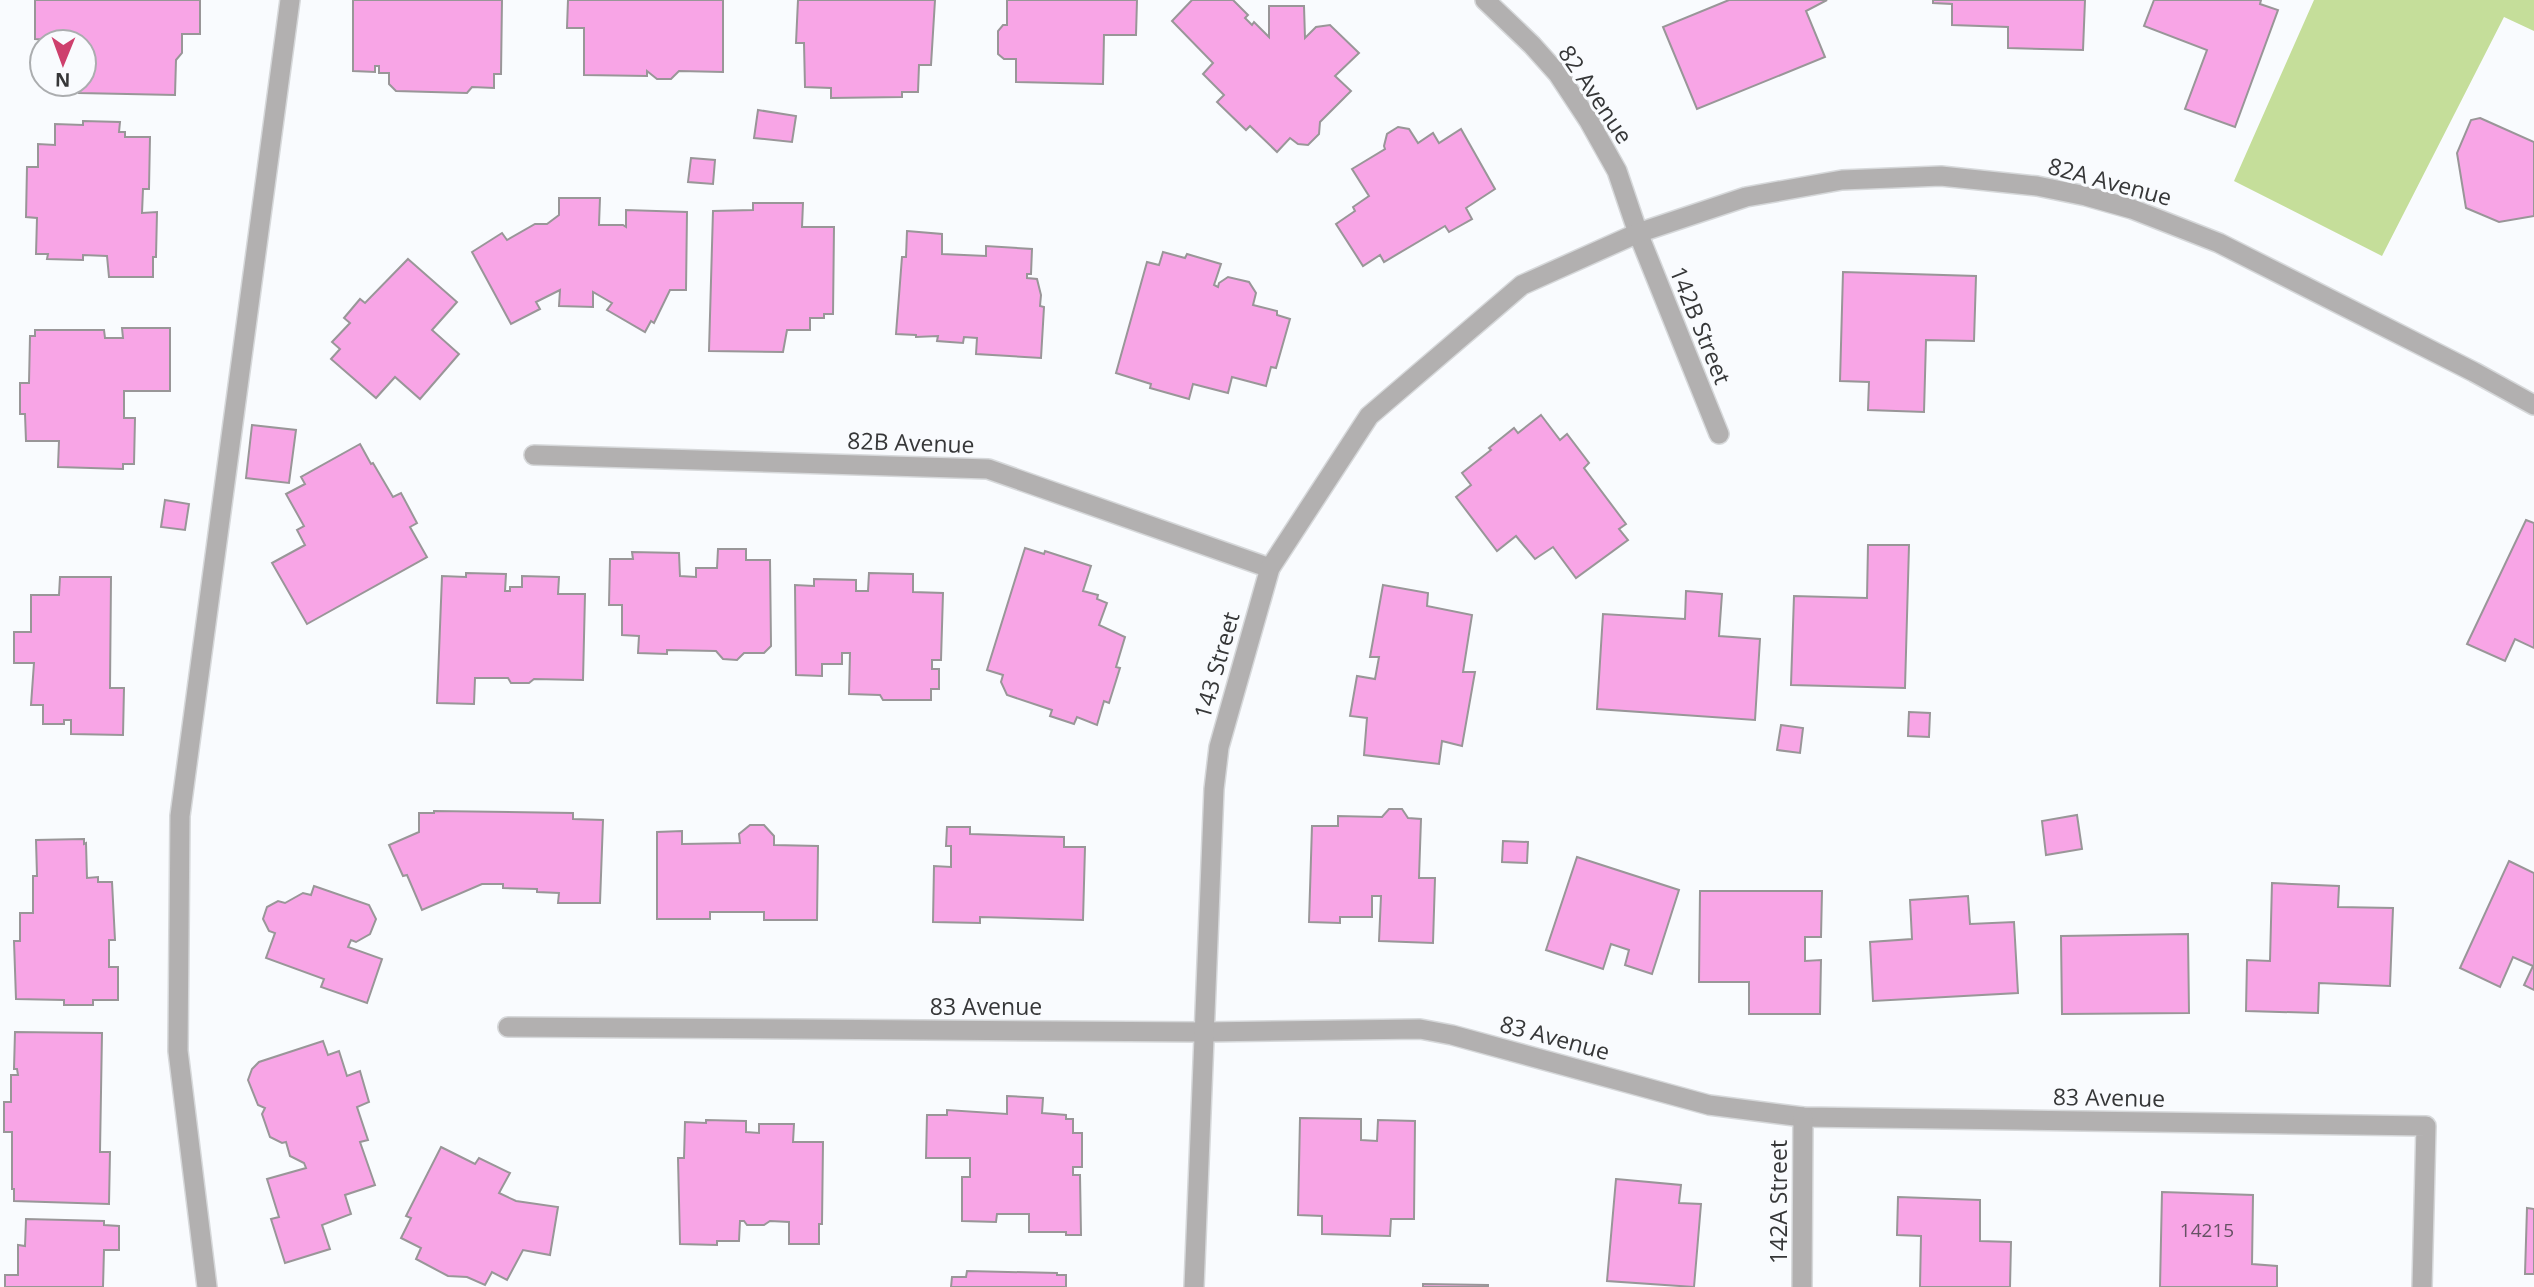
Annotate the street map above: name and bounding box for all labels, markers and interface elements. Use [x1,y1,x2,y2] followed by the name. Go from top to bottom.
[28,28,98,98] north arrow
[1551,38,1641,150] street label: 82 Avenue
[55,67,71,93] text: N
[2045,149,2175,213] street label: 82A Avenue
[1663,261,1739,389] street label: 142B Street
[847,424,975,460] street label: 82B Avenue
[1186,608,1246,722] street label: 143 Street
[930,990,1042,1022] street label: 83 Avenue
[1497,1007,1613,1067] street label: 83 Avenue
[2053,1080,2165,1114] street label: 83 Avenue
[1762,1140,1794,1264] street label: 142A Street
[2180,1217,2234,1243] house number: 14215

